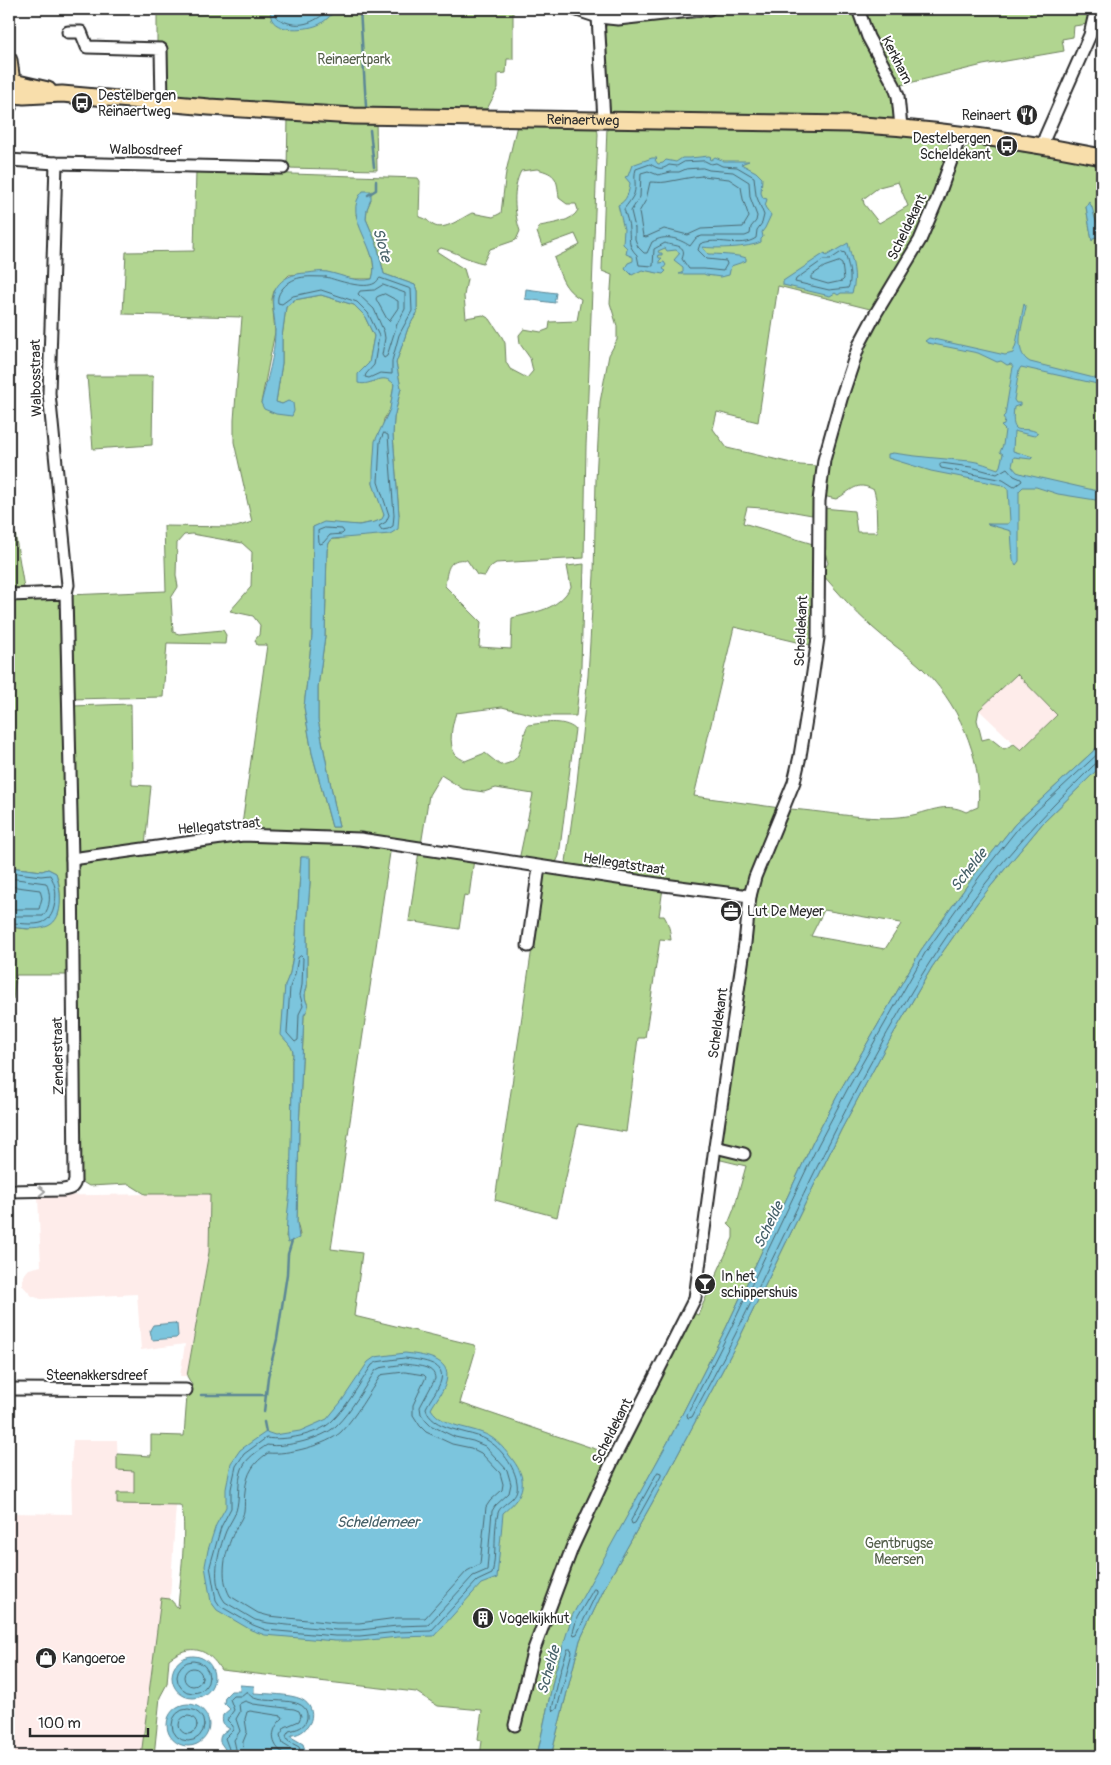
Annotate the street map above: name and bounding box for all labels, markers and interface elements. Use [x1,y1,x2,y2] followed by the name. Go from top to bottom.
[878,33,916,87] street label: Kerkham
[317,51,391,68] park label: Reinaertpark
[98,87,176,120] place label: Destelbergen Reinaertweg
[70,91,94,115] bus stop icon: Destelbergen Reinaertweg
[1015,103,1039,127] restaurant icon: Reinaert
[962,107,1011,124] place label: Reinaert
[546,111,619,129] street label: Reinaertweg
[913,130,991,163] place label: Destelbergen Scheldekant
[995,134,1019,158] bus stop icon: Destelbergen Scheldekant
[109,141,183,159] street label: Walbosdreef
[884,191,930,263] street label: Scheldekant
[368,226,396,265] water label: Slote
[27,339,45,417] street label: Walbosstraat
[791,595,811,667] street label: Scheldekant
[177,814,261,838] street label: Hellegatstraat
[946,843,993,895] water label: Schelde
[582,849,667,879] street label: Hellegatstraat
[719,899,743,923] office icon: Lut De Meyer
[747,903,824,920] place label: Lut De Meyer
[705,986,731,1060] street label: Scheldekant
[49,1016,67,1095] street label: Zenderstraat
[38,1186,46,1196] one-way arrow
[750,1197,789,1251] water label: Schelde
[721,1268,798,1301] place label: In het schippershuis
[693,1272,717,1296] bar icon: In het schippershuis
[46,1367,149,1384] street label: Steenakkersdreef
[588,1395,636,1467] street label: Scheldekant
[337,1513,421,1532] water label: Scheldemeer
[865,1535,933,1568] park label: Gentbrugse Meersen
[471,1606,495,1630] building icon: Vogelkijkhut
[499,1610,570,1627] place label: Vogelkijkhut
[533,1642,565,1696] water label: Schelde
[34,1646,58,1670] shop icon: Kangoeroe
[62,1650,125,1667] place label: Kangoeroe
[30,1705,148,1737] scale bar
[38,1714,81,1733] text: 100 m

